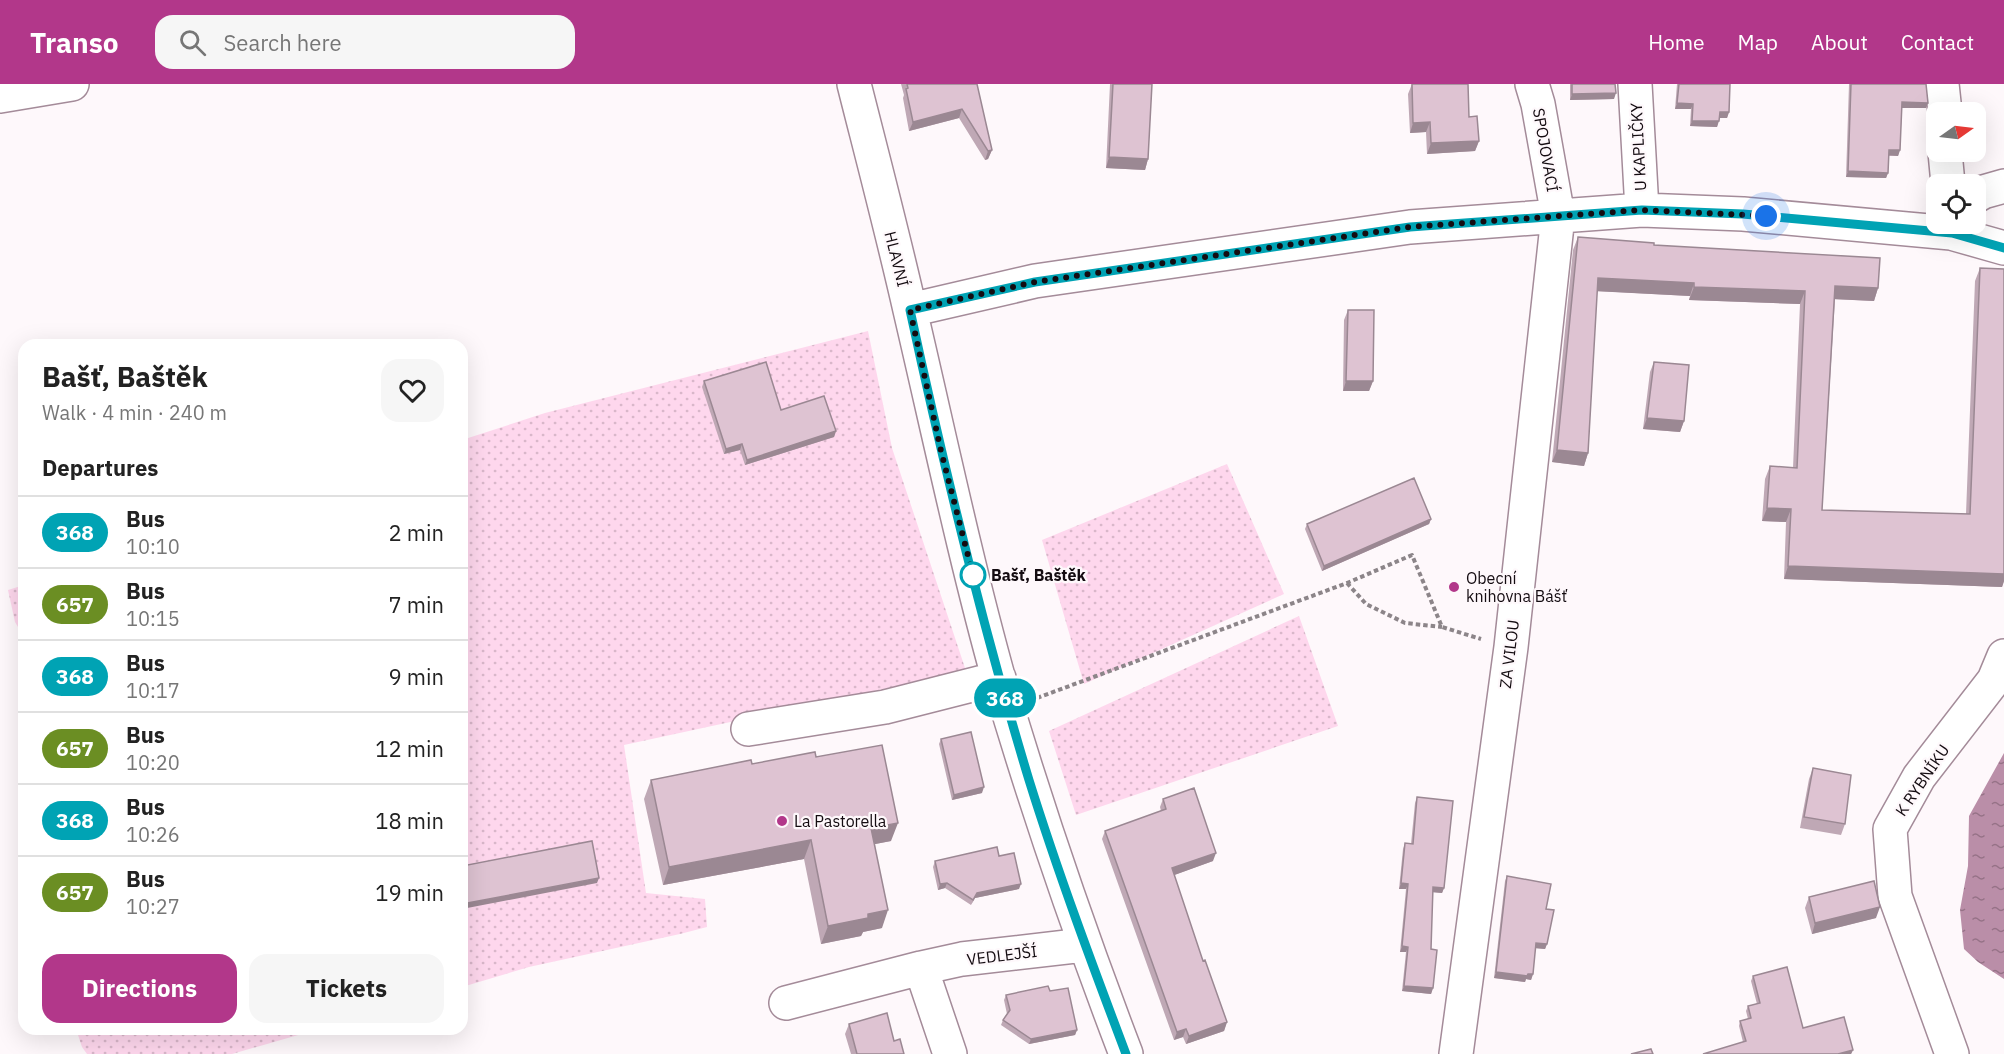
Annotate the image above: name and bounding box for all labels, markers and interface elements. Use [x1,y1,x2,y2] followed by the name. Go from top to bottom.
[155,15,575,69] search box
[30,24,119,61] text: Transo
[176,26,209,59] icon: search
[224,28,342,57] text: Search here
[1648,28,1705,56] text: Home
[1738,28,1778,56] text: Map
[1811,28,1868,56] text: About
[1901,28,1974,56] text: Contact
[1625,102,1650,192] street label: U KAPLIČKY
[1926,102,1986,162] north arrow
[1926,102,1986,234] map controls
[1529,106,1564,194] street label: SPOJOVACÍ
[1926,174,1986,234] button: locate
[1751,201,1781,231] your location
[880,229,915,289] street label: HLAVNÍ
[42,358,208,395] text: Bašť, Baštěk
[381,359,444,422] button: heart
[42,399,227,426] text: Walk · 4 min · 240 m
[42,453,158,482] text: Departures
[126,504,165,533] text: Bus
[56,518,94,546] text: 368
[388,518,444,547] text: 2 min
[126,533,180,560] text: 10:10
[960,562,986,588] marker: Bašť, Baštěk
[991,565,1086,585] place label: Bašť, Baštěk
[1466,568,1567,606] place label: Obecní knihovna Bášť
[126,576,165,605] text: Bus
[1447,580,1461,594] marker: Obecní knihovna Bášť
[56,590,94,618] text: 657
[388,590,444,619] text: 7 min
[126,605,180,632] text: 10:15
[1495,618,1523,690] street label: ZA VILOU
[126,648,165,677] text: Bus
[56,662,94,690] text: 368
[388,662,444,691] text: 9 min
[126,677,180,704] text: 10:17
[970,678,1040,718] line badge: 368
[986,684,1024,712] text: 368
[126,720,165,749] text: Bus
[56,734,94,762] text: 657
[375,734,444,763] text: 12 min
[1890,740,1953,820] street label: K RYBNÍKU
[126,749,180,776] text: 10:20
[126,792,165,821] text: Bus
[56,806,94,834] text: 368
[375,806,444,835] text: 18 min
[794,811,887,831] place label: La Pastorella
[775,814,789,828] marker: La Pastorella
[126,821,180,848] text: 10:26
[126,864,165,893] text: Bus
[56,878,94,906] text: 657
[375,878,444,907] text: 19 min
[126,893,180,920] text: 10:27
[966,940,1038,969] street label: VEDLEJŠÍ
[42,954,237,1023] button: Directions
[249,954,444,1023] button: Tickets

